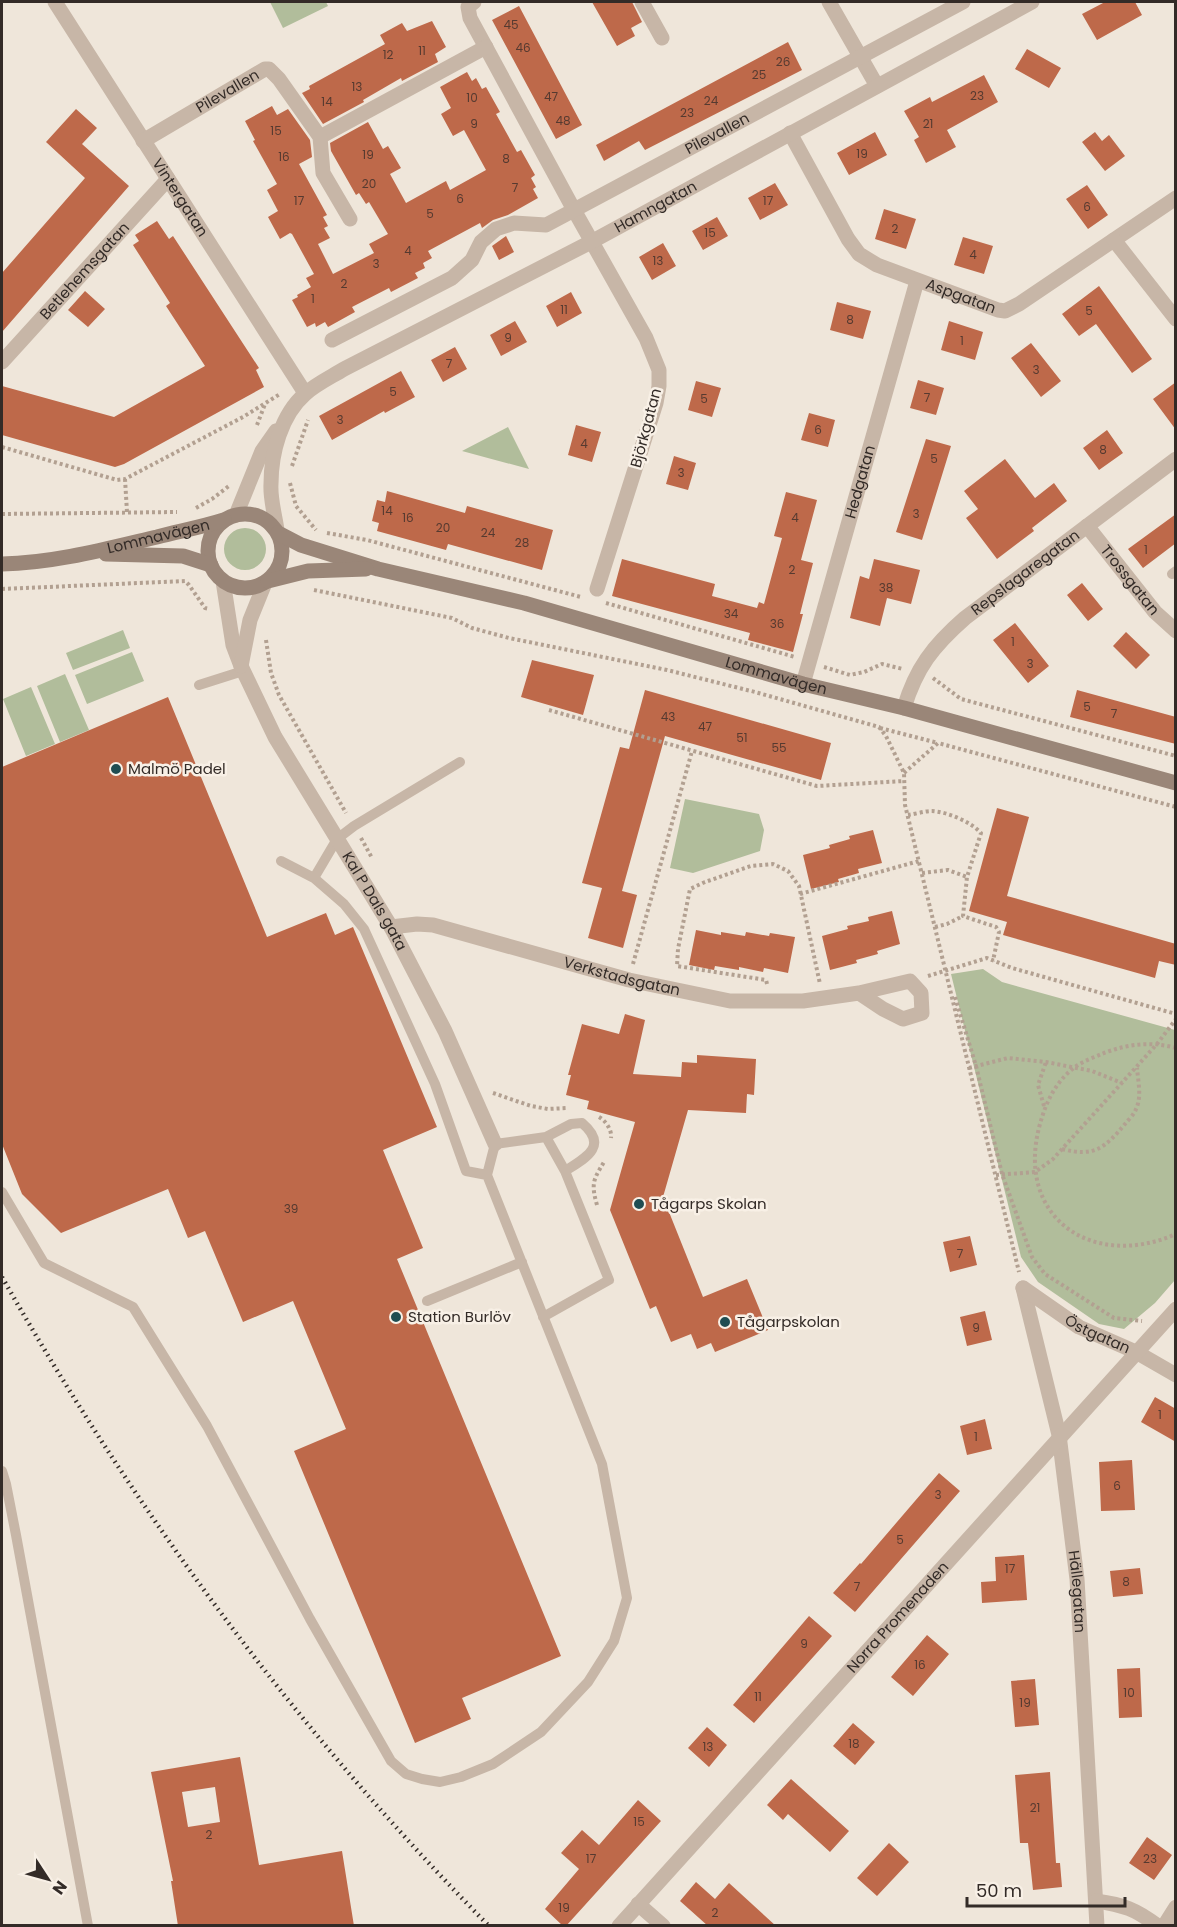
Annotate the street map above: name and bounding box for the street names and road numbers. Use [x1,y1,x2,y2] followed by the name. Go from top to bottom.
[192,64,263,118] street label: Pilevallen
[681,107,753,159] street label: Pilevallen
[147,154,213,240] street label: Vintergatan
[610,175,700,237] street label: Hamngatan
[35,217,134,324] street label: Betlehemsgatan
[923,273,999,318] street label: Aspgatan
[625,386,666,470] street label: Björkgatan
[839,443,880,521] street label: Hedgatan
[105,514,212,558] street label: Lommavägen
[966,524,1084,620] street label: Repslagaregatan
[1096,540,1165,619] street label: Trossgatan
[723,651,829,699] street label: Lommavägen
[337,847,412,954] street label: Kal P Dals gata
[561,951,682,1000] street label: Verkstadsgatan
[1061,1309,1134,1358] street label: Östgatan
[1064,1549,1091,1633] street label: Hällegatan
[842,1557,953,1677] street label: Norra Promenaden

